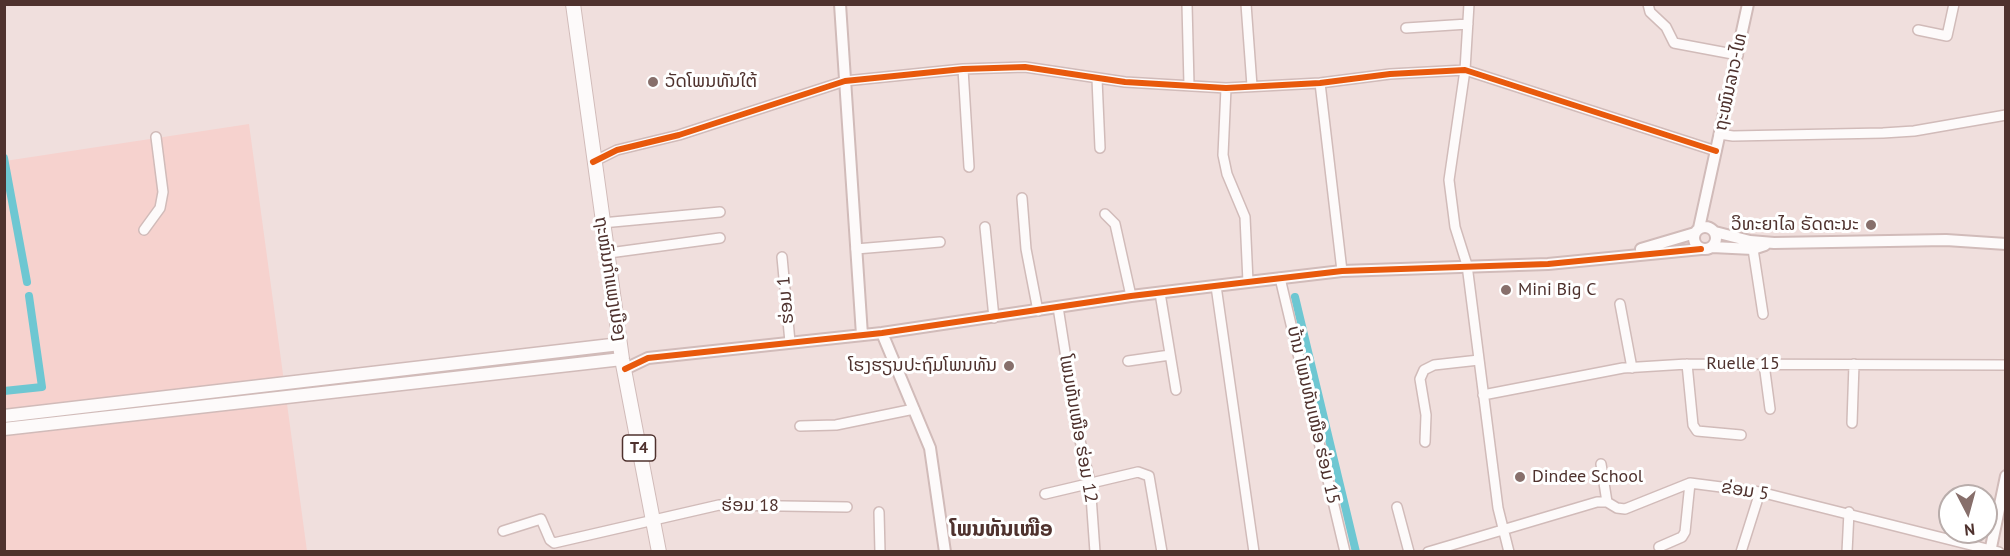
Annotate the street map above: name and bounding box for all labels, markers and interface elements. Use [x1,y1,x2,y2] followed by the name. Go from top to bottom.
[1710,31,1752,133] street label: ຖະໜົນລາວ-ໄທ
[665,71,757,93] place label: ວັດໂພນທັນໃຕ້
[646,75,660,89] marker: ວັດໂພນທັນໃຕ້
[1731,214,1859,236] place label: ວິທະຍາໄລ ຣັດຕະນະ
[589,215,631,343] street label: ຖະໜົນກຳແພງເມືອງ
[1864,218,1878,232] marker: ວິທະຍາໄລ ຣັດຕະນະ
[773,275,799,325] street label: ຮ່ອມ 1
[1518,279,1597,301] place label: Mini Big C
[1499,283,1513,297] marker: Mini Big C
[1282,324,1344,506] street label: ບ້ານ ໂພນທັນເໜືອ ຮ່ອມ 15
[1054,353,1102,505] street label: ໂພນທັນເໜືອ ຮ່ອມ 12
[1706,353,1780,375] street label: Ruelle 15
[848,355,997,377] place label: ໂຮງຮຽນປະຖົມໂພນທັນ
[1002,359,1016,373] marker: ໂຮງຮຽນປະຖົມໂພນທັນ
[622,435,656,461] road number: T4
[1532,466,1643,488] place label: Dindee School
[1513,470,1527,484] marker: Dindee School
[1720,477,1770,505] street label: ຂ່ອມ 5
[1938,484,1998,544] north arrow
[721,495,779,517] street label: ຮ່ອມ 18
[949,517,1053,543] district label: ໂພນທັນເໜືອ
[1963,519,1976,540] text: N

